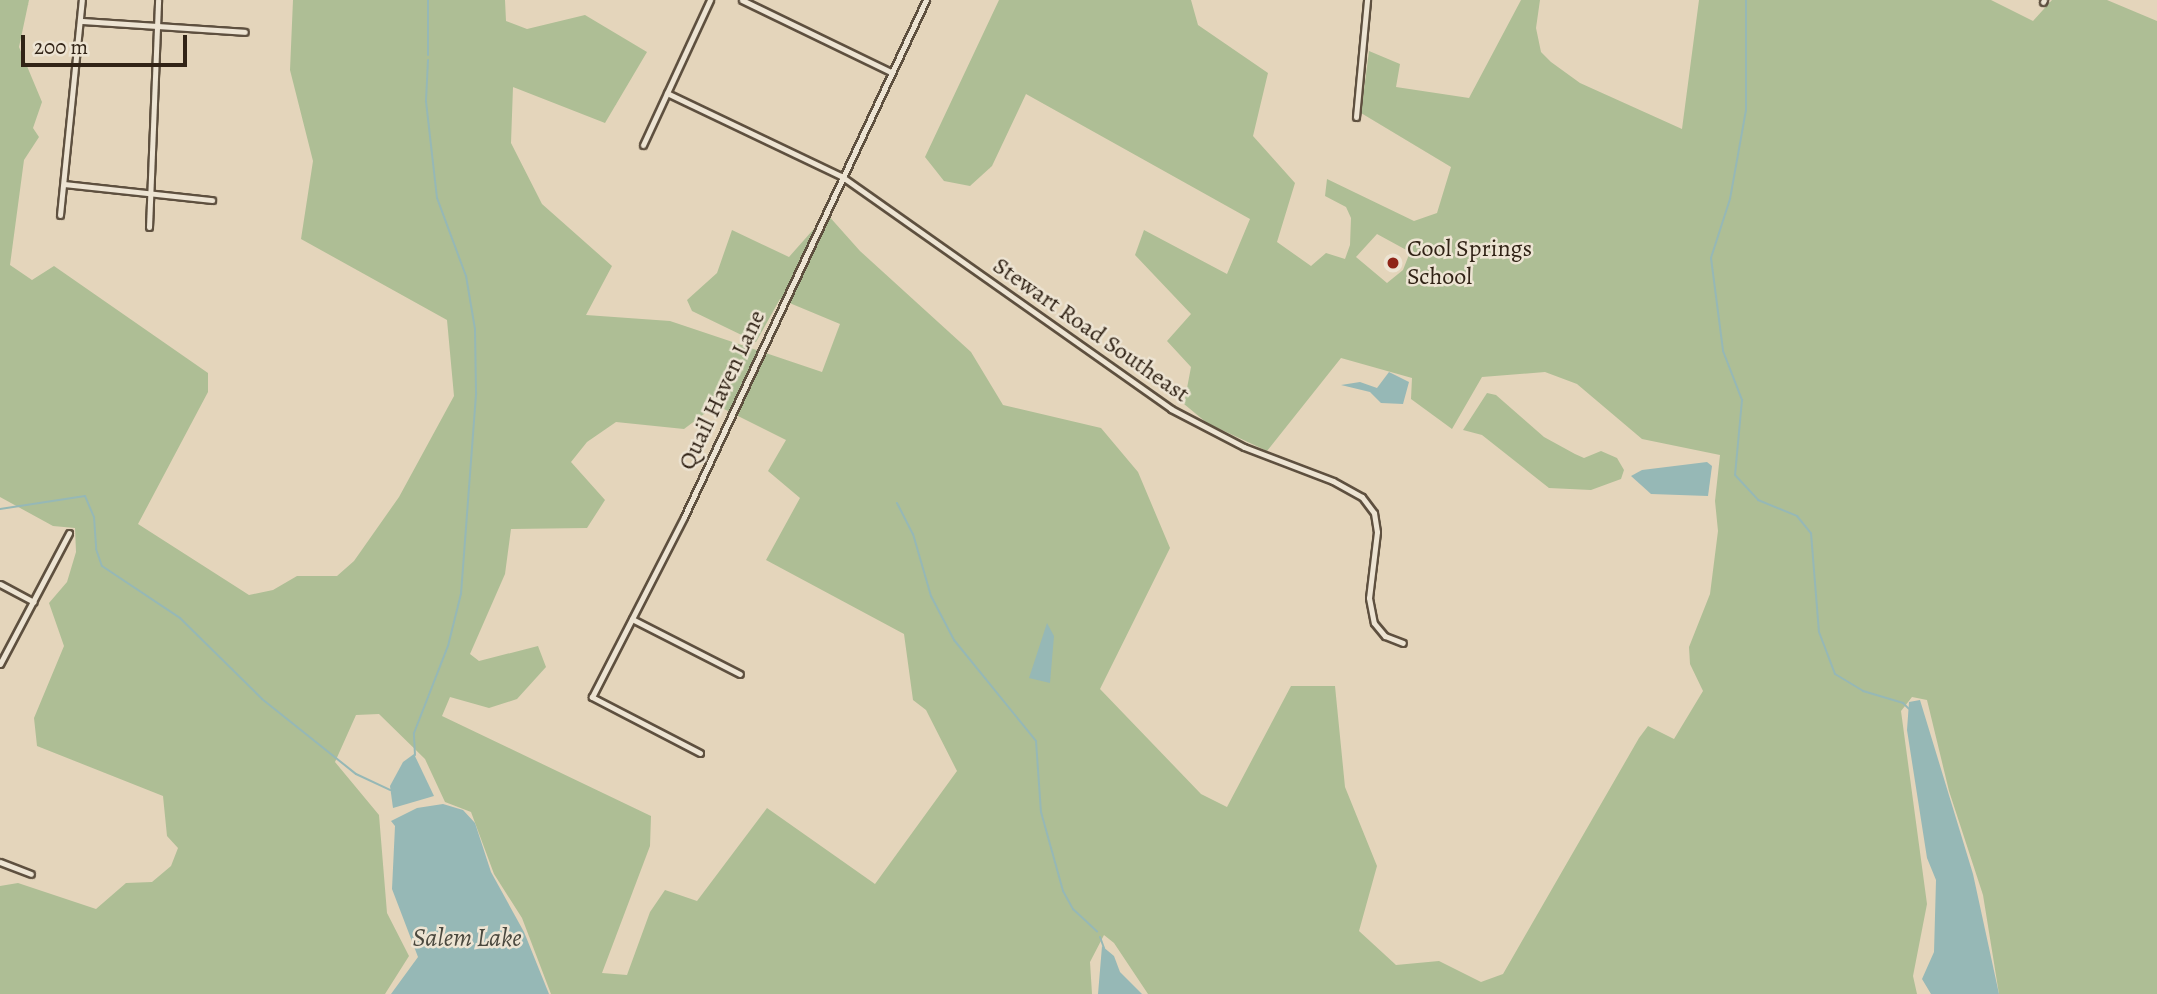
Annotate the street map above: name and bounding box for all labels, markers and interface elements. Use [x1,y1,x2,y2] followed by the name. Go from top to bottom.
[24,21,191,65] scale bar
[34,33,88,61] text: 200 m
[1407,235,1532,291] place label: Cool Springs School
[987,251,1195,409] street label: Stewart Road Southeast
[1385,255,1401,271] marker: Cool Springs School
[672,306,772,474] street label: Quail Haven Lane
[412,922,522,954] water label: Salem Lake

